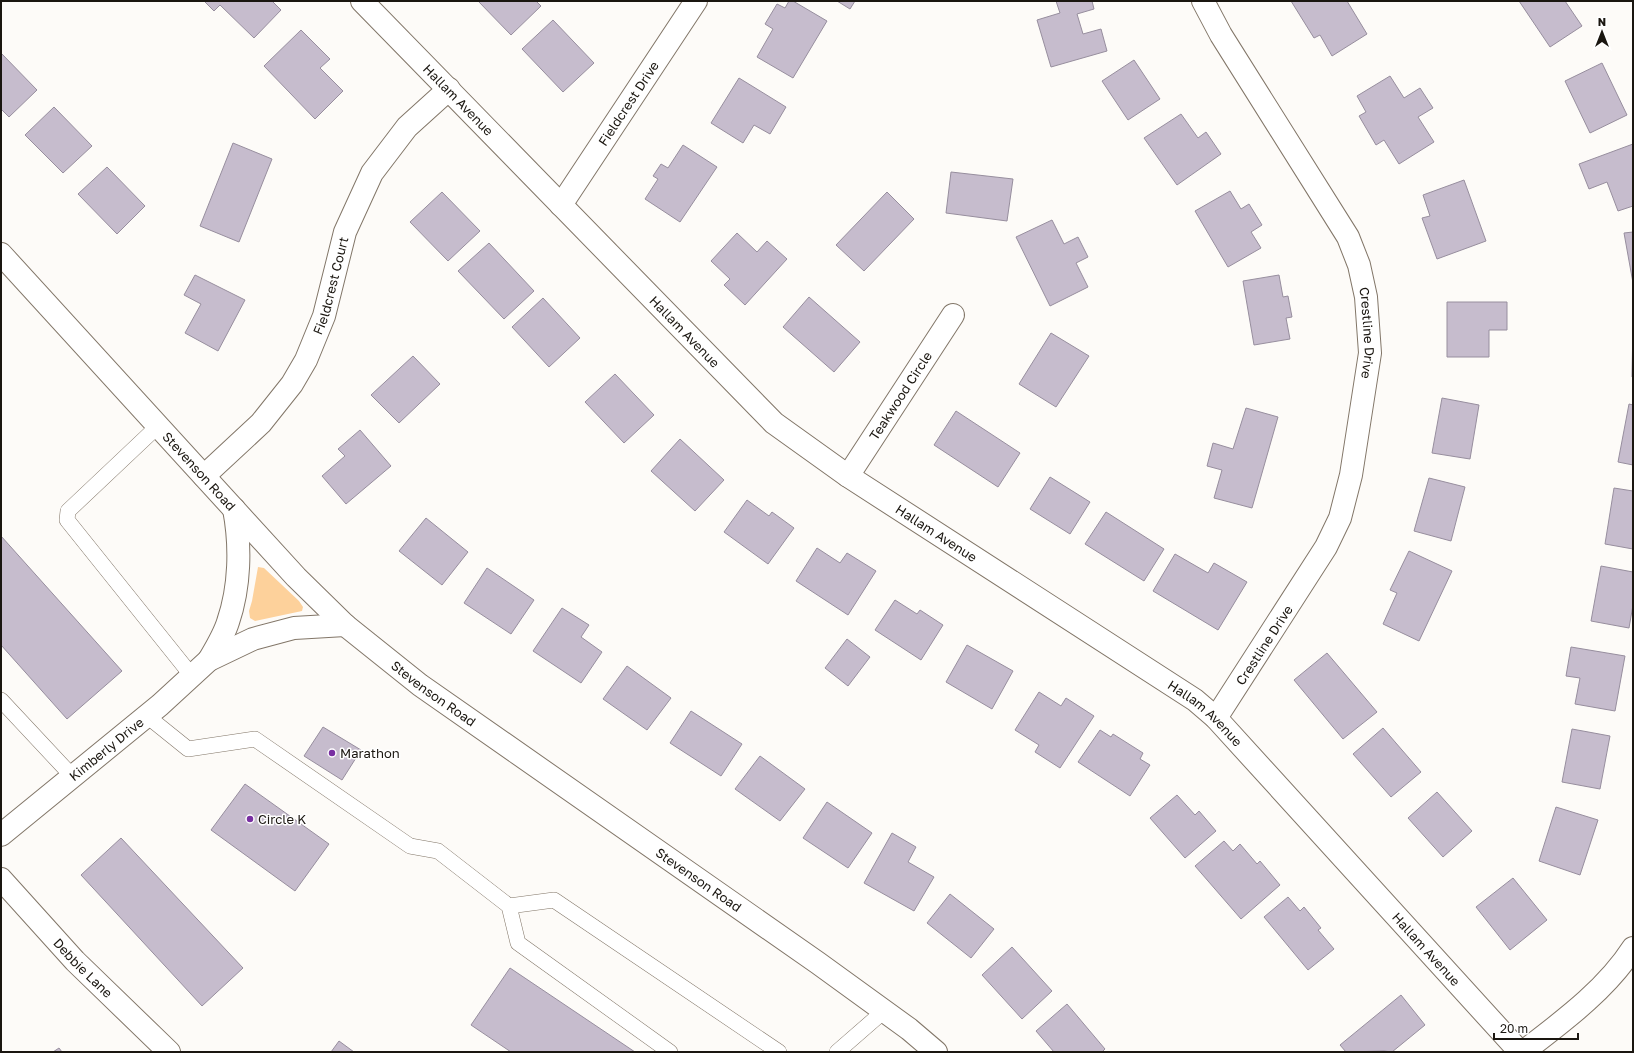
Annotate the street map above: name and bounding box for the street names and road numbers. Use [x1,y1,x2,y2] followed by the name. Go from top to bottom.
[595,58,662,149] street label: Fieldcrest Drive
[420,61,497,139] street label: Hallam Avenue
[309,235,352,337] street label: Fieldcrest Court
[1356,286,1378,380] street label: Crestline Drive
[646,292,723,371] street label: Hallam Avenue
[866,348,935,443] street label: Teakwood Circle
[159,428,239,514] street label: Stevenson Road
[893,501,980,565] street label: Hallam Avenue
[1232,602,1296,688] street label: Crestline Drive
[388,657,479,730] street label: Stevenson Road
[1165,677,1246,750] street label: Hallam Avenue
[66,714,147,784] street label: Kimberly Drive
[653,844,745,915] street label: Stevenson Road
[1389,909,1464,989] street label: Hallam Avenue
[50,935,116,1001] street label: Debbie Lane

